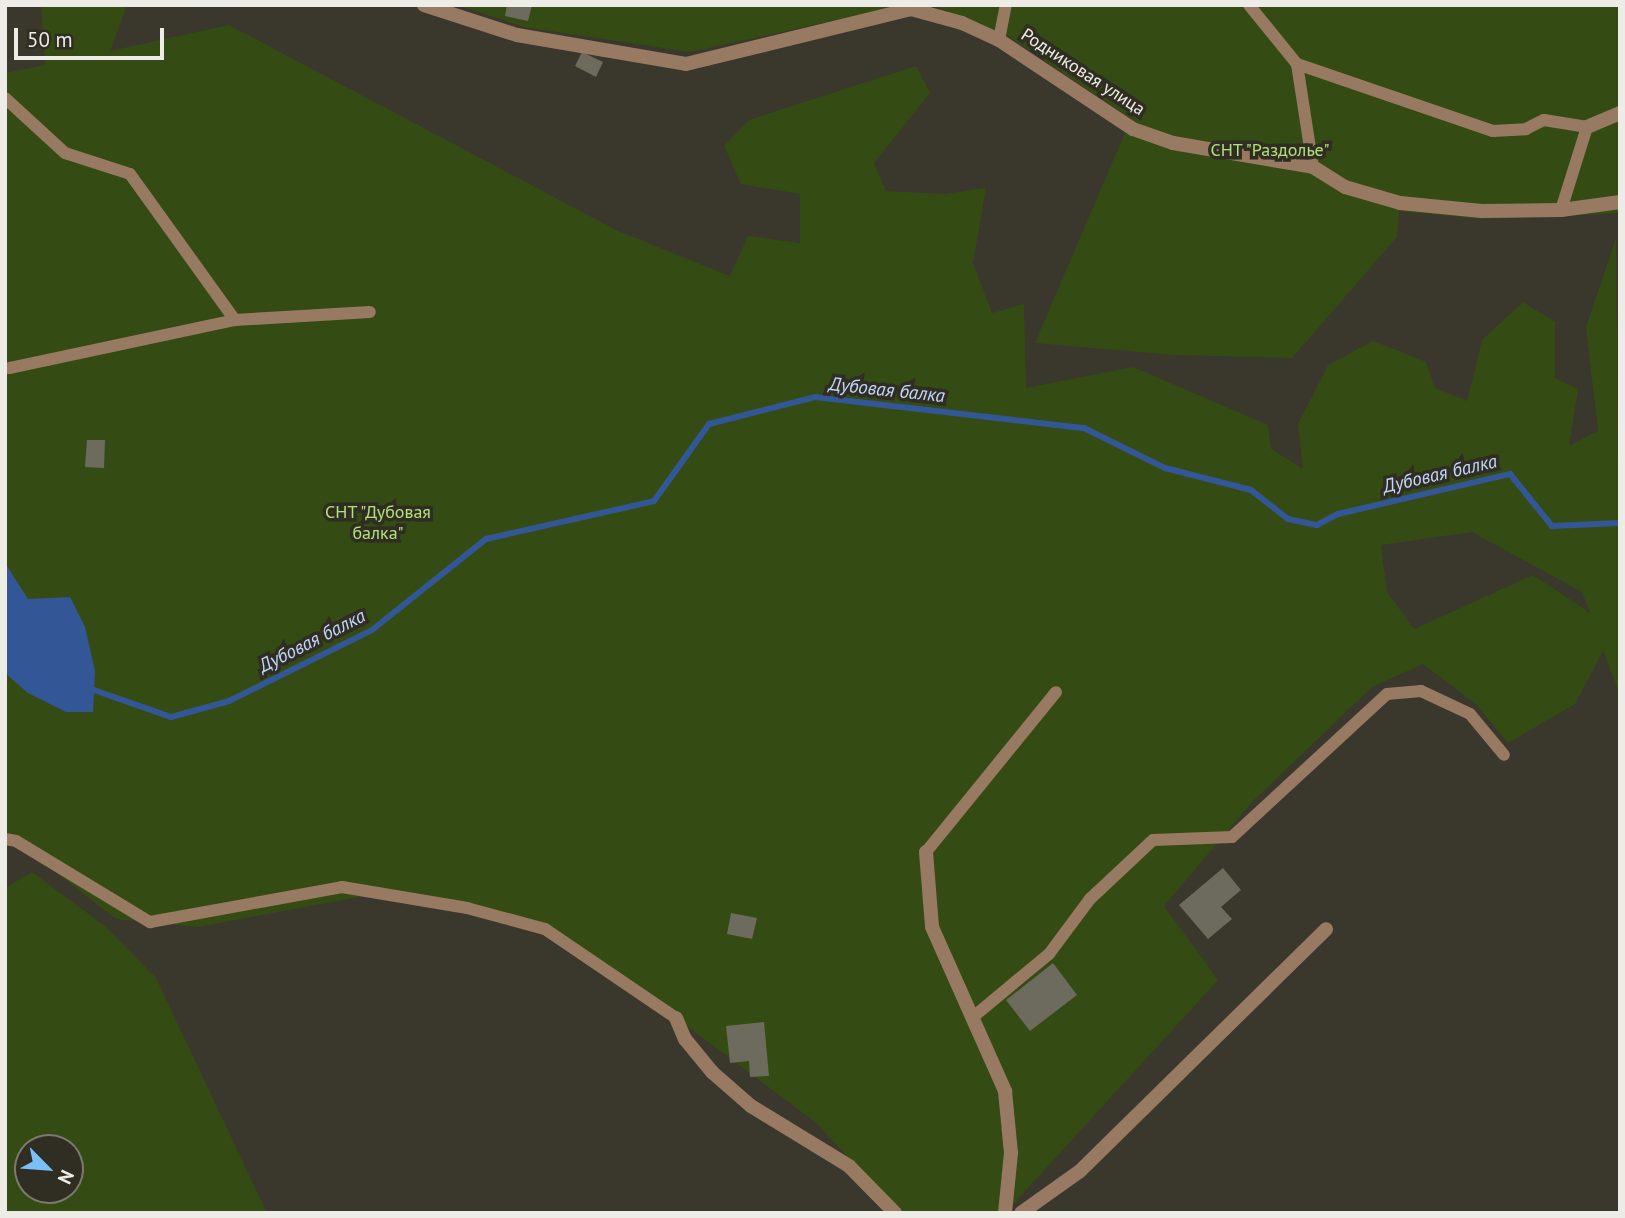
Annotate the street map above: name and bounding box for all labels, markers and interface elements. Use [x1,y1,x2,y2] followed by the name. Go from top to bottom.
[18,14,168,58] scale bar
[1017,24,1149,120] street label: Родниковая улица
[27,26,73,53] text: 50 m
[1210,139,1330,161] park label: СНТ "Раздолье"
[828,373,946,407] water label: Дубовая балка
[1381,450,1499,498] water label: Дубовая балка
[324,502,432,544] park label: СНТ "Дубовая балка"
[255,604,369,678] water label: Дубовая балка
[14,1134,84,1204] north arrow
[53,1166,80,1188] text: N

